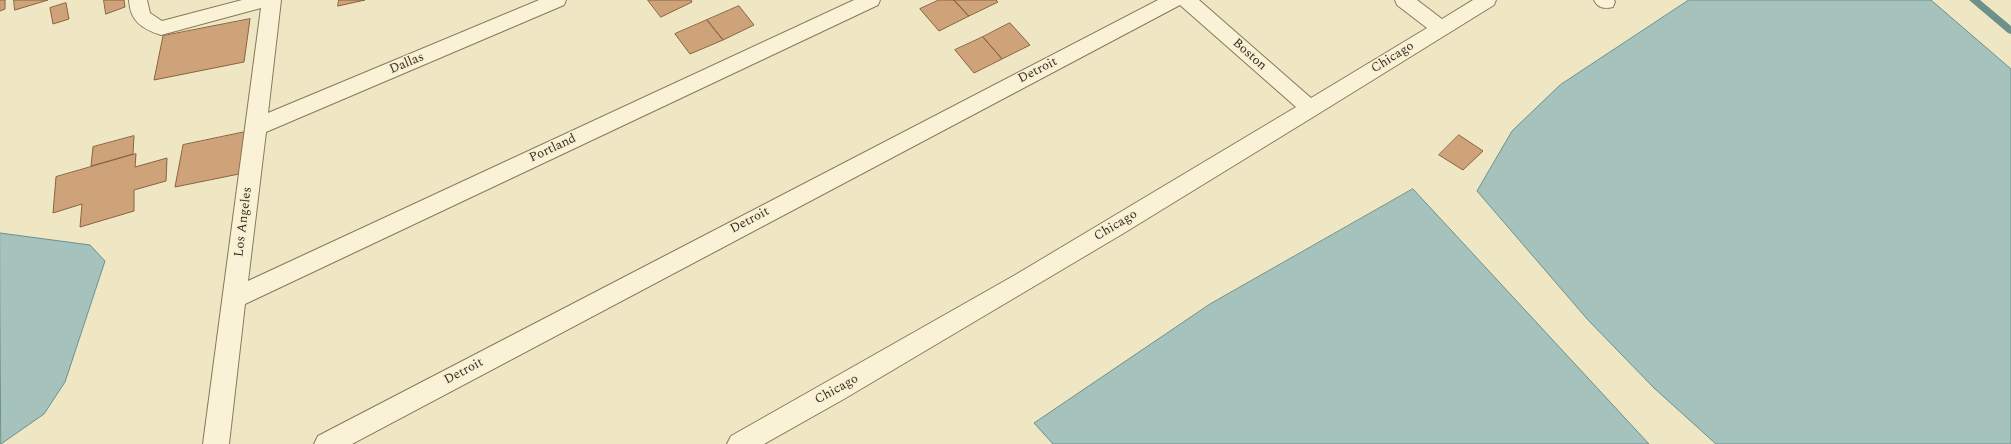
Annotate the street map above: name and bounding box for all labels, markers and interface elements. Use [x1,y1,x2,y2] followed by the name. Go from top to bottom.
[1229,36,1269,74] street label: Boston
[1369,39,1417,77] street label: Chicago
[387,50,427,78] street label: Dallas
[1016,55,1060,87] street label: Detroit
[527,131,579,167] street label: Portland
[232,186,256,258] street label: Los Angeles
[728,204,772,238] street label: Detroit
[1092,207,1140,245] street label: Chicago
[442,355,486,389] street label: Detroit
[812,372,862,408] street label: Chicago

